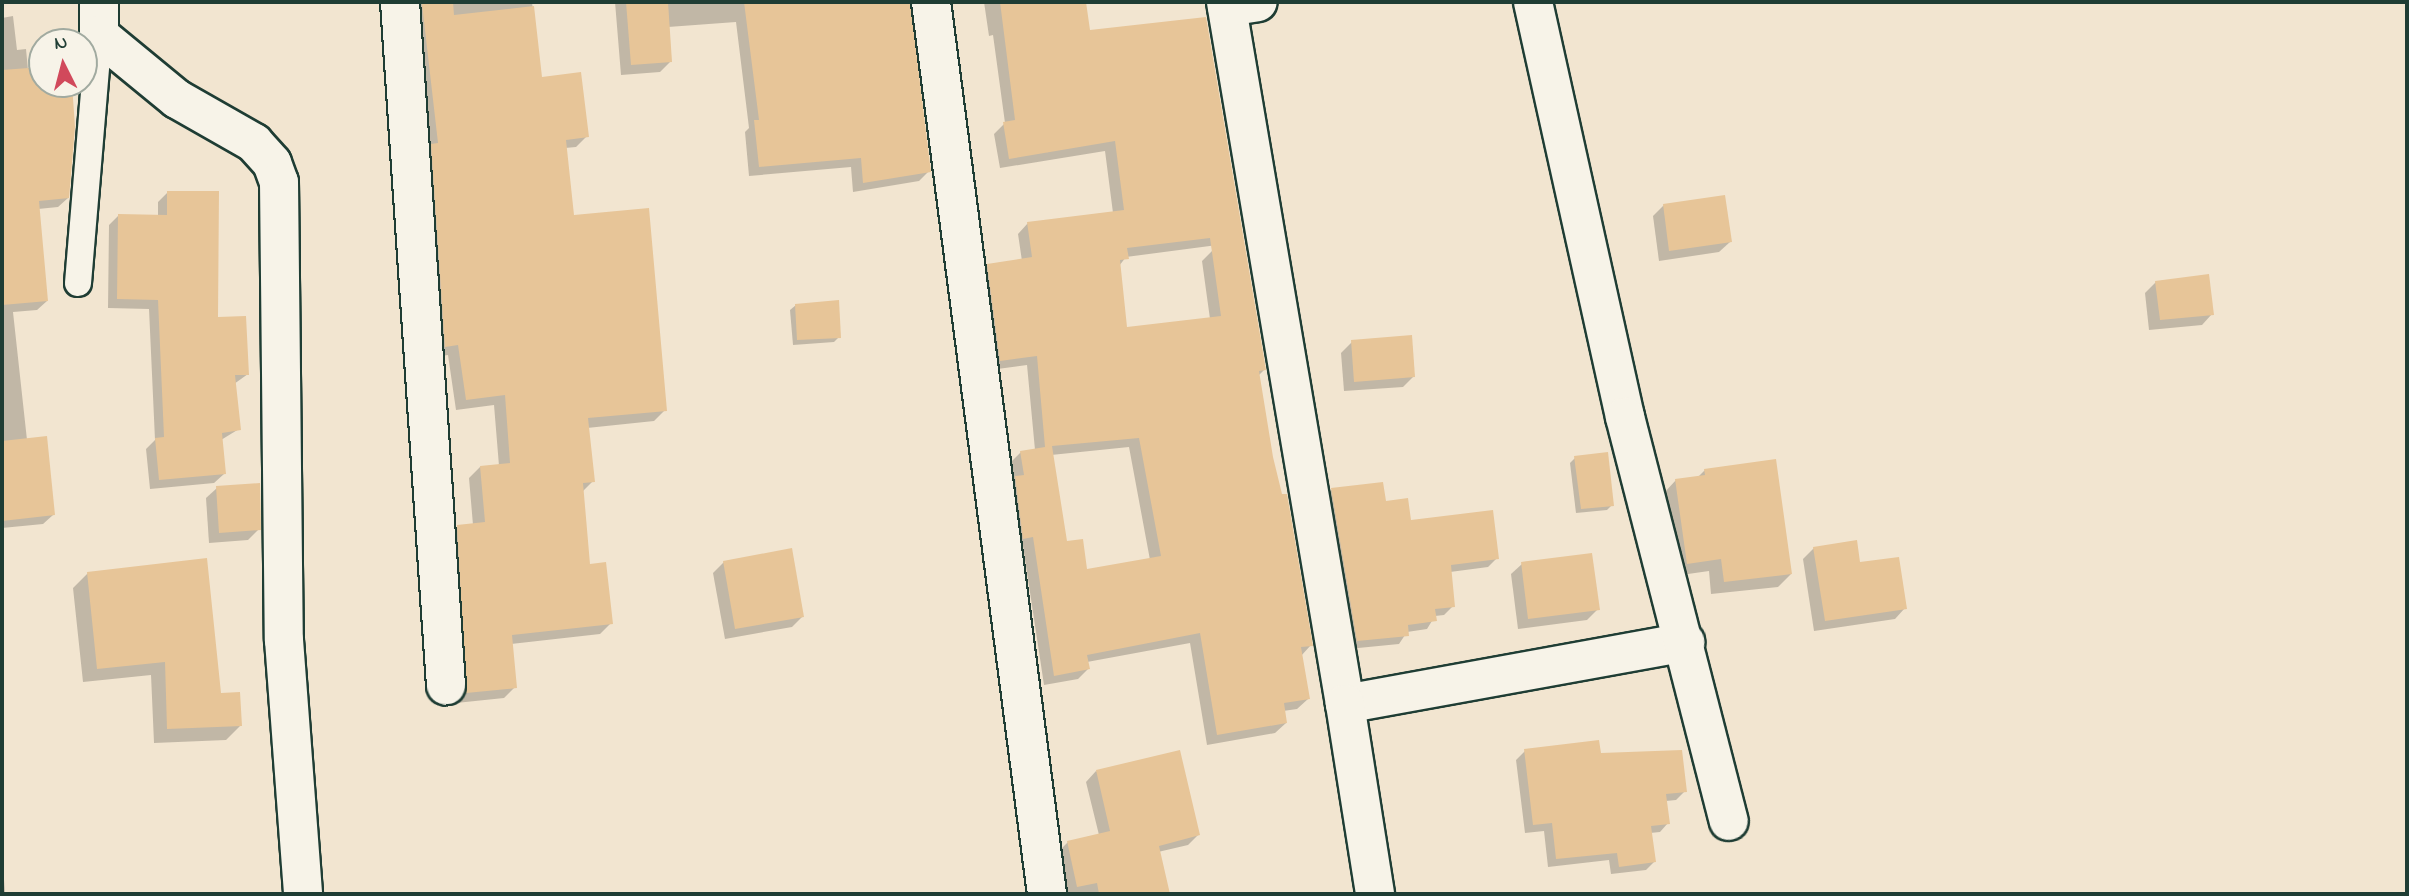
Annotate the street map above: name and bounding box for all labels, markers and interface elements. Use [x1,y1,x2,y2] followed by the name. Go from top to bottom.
[28,28,98,98] north arrow
[53,30,69,58] text: N

